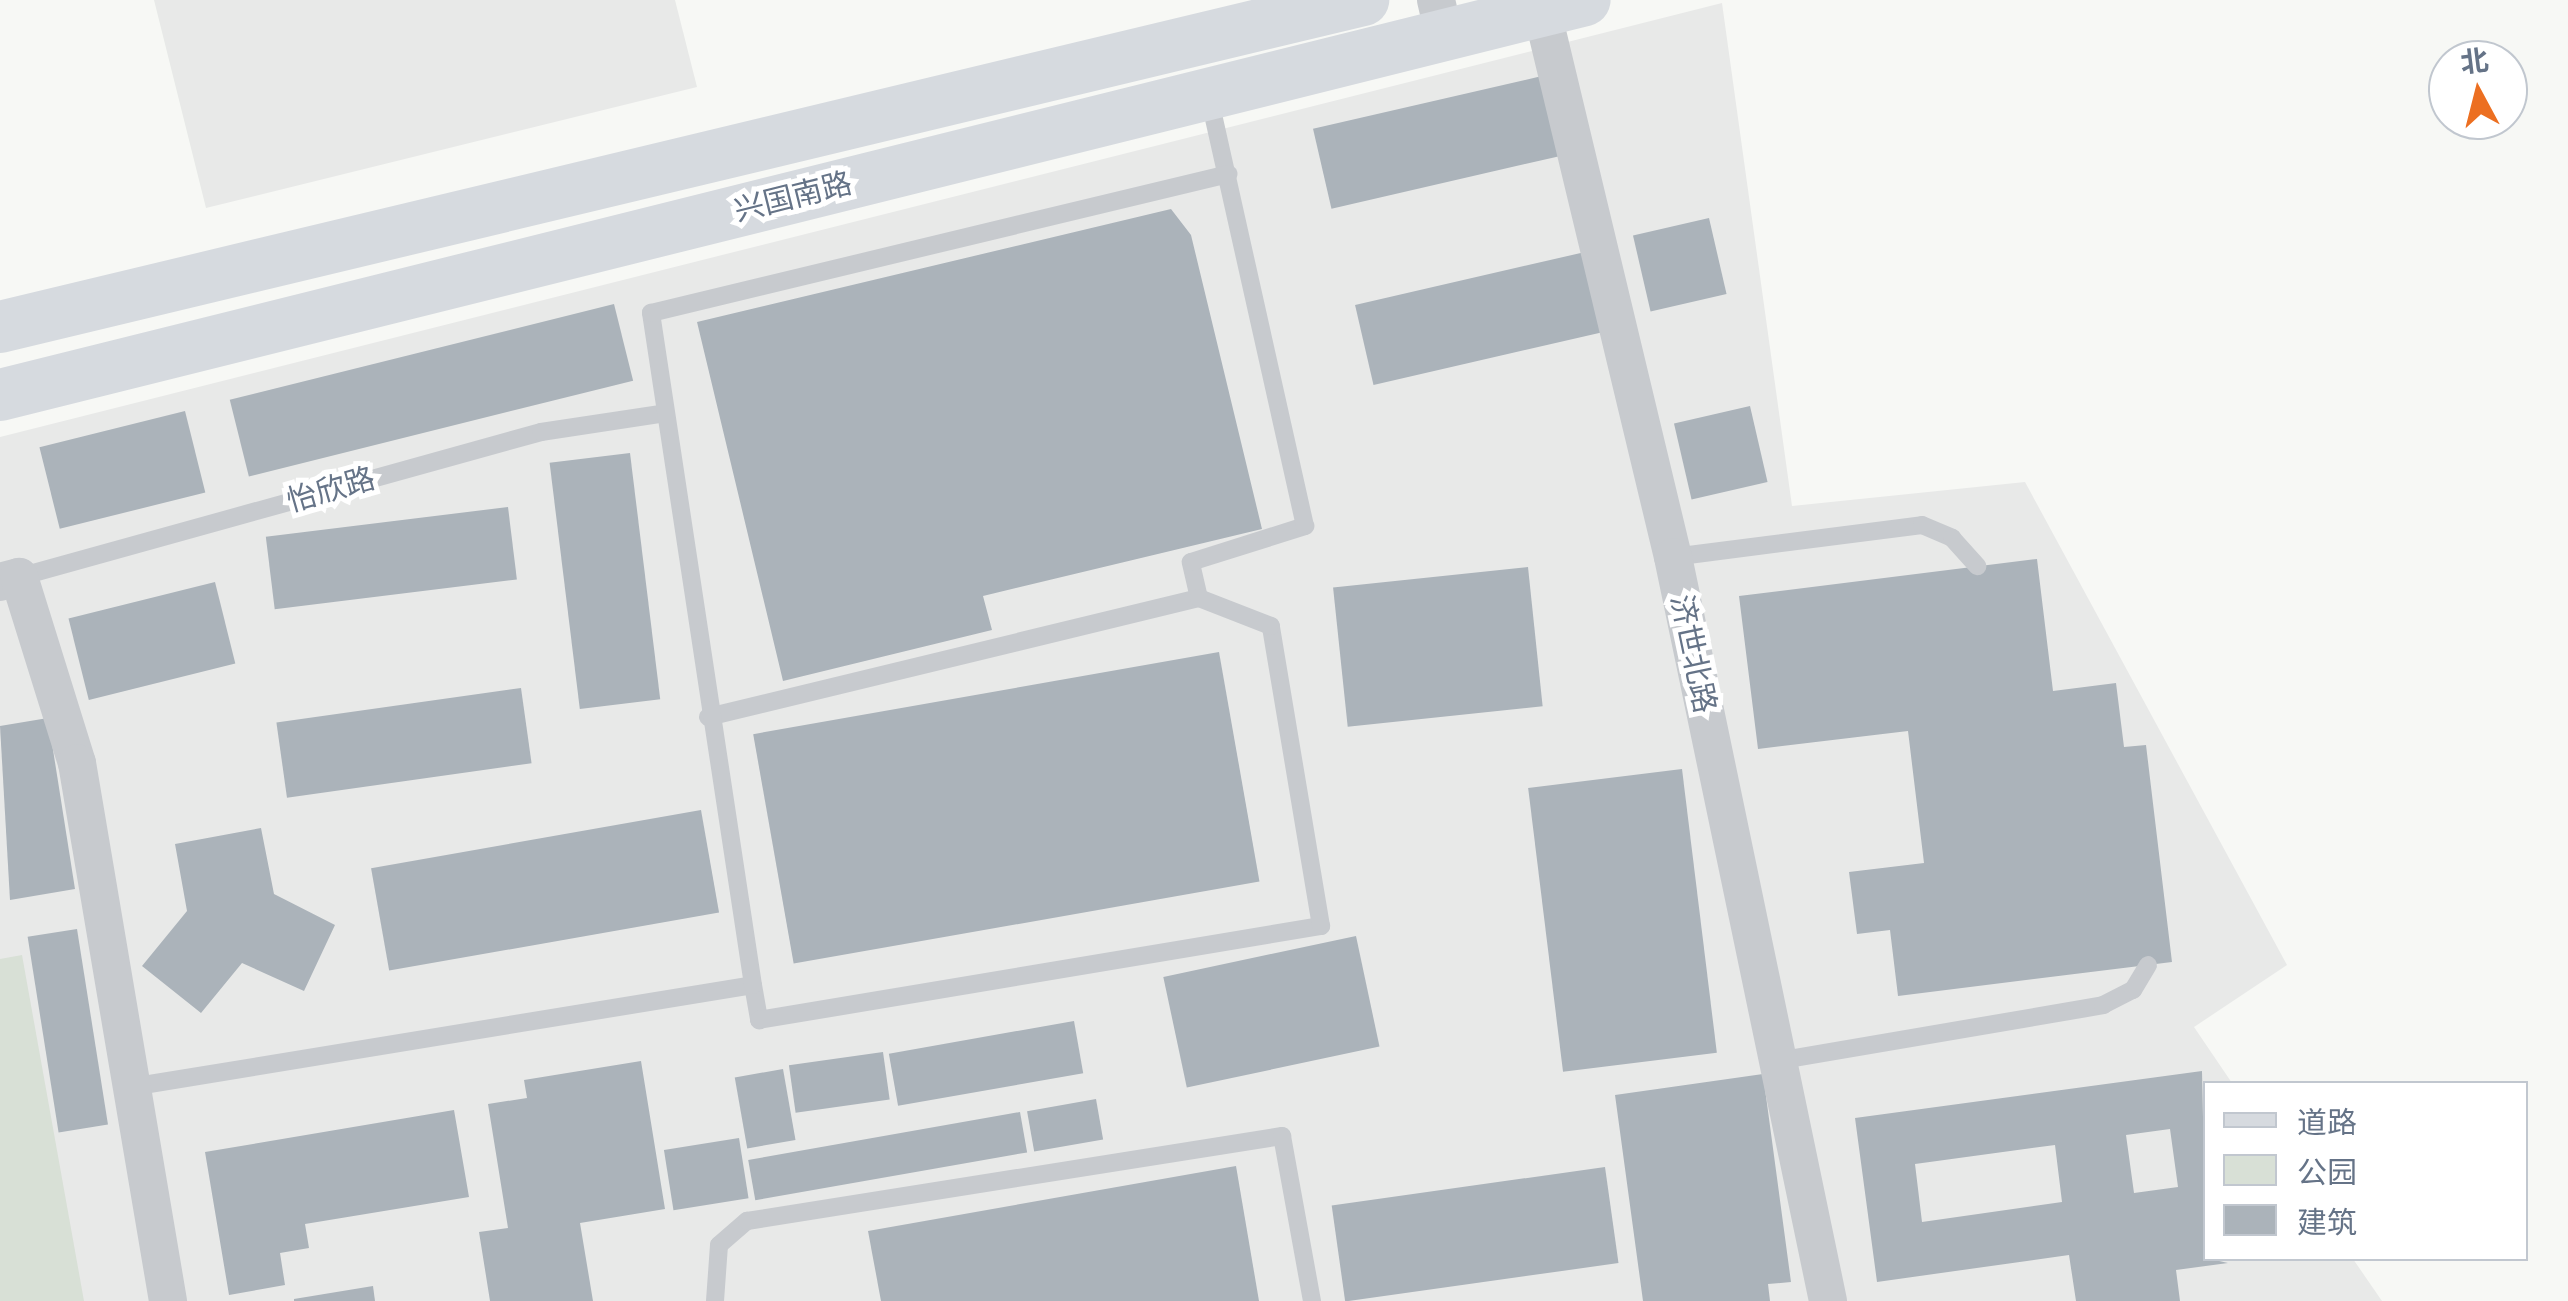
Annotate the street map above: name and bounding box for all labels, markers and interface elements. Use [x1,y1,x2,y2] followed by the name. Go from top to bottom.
[2428,40,2528,140] north arrow
[2459,44,2490,80] text: 北
[730,165,856,229] street label: 兴国南路
[283,460,379,520] street label: 怡欣路
[1663,592,1723,716] street label: 济世北路
[2203,1081,2528,1261] legend
[2297,1105,2357,1141] text: 道路
[2297,1155,2357,1191] text: 公园
[2297,1205,2357,1241] text: 建筑

